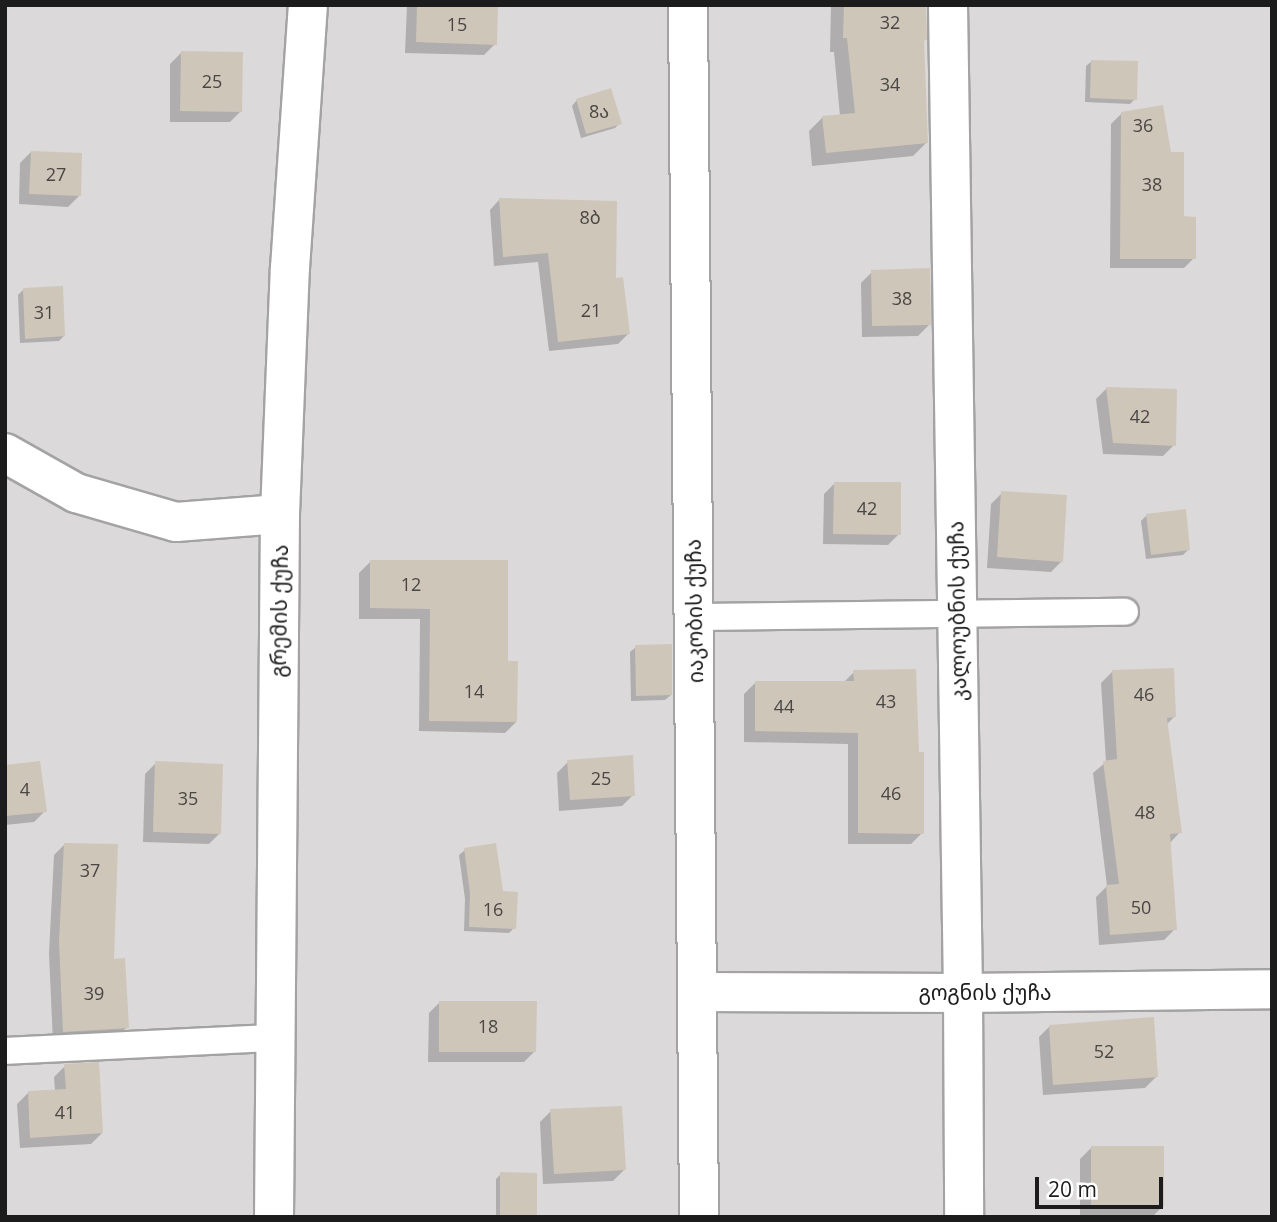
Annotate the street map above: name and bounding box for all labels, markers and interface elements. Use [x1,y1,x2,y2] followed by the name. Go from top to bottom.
[880,11,900,33] house number: 32
[447,13,467,35] house number: 15
[202,70,222,92] house number: 25
[880,73,900,95] house number: 34
[589,100,609,122] house number: 8ა
[1133,114,1153,136] house number: 36
[46,163,66,185] house number: 27
[1142,173,1162,195] house number: 38
[579,206,601,228] house number: 8ბ
[892,287,912,309] house number: 38
[581,299,601,321] house number: 21
[34,301,54,323] house number: 31
[1130,405,1150,427] house number: 42
[857,497,877,519] house number: 42
[943,521,971,701] street label: კალოუბნის ქუჩა
[680,539,708,683] street label: იაკობის ქუჩა
[265,544,293,678] street label: გრემის ქუჩა
[401,573,421,595] house number: 12
[464,680,484,702] house number: 14
[1134,683,1154,705] house number: 46
[876,690,896,712] house number: 43
[774,695,794,717] house number: 44
[591,767,611,789] house number: 25
[20,778,30,800] house number: 4
[881,782,901,804] house number: 46
[178,787,198,809] house number: 35
[1135,801,1155,823] house number: 48
[80,859,100,881] house number: 37
[1131,896,1151,918] house number: 50
[483,898,503,920] house number: 16
[919,979,1051,1005] street label: გოგნის ქუჩა
[84,982,104,1004] house number: 39
[478,1015,498,1037] house number: 18
[1094,1040,1114,1062] house number: 52
[55,1101,75,1123] house number: 41
[1039,1162,1167,1206] scale bar
[1048,1175,1097,1203] text: 20 m

